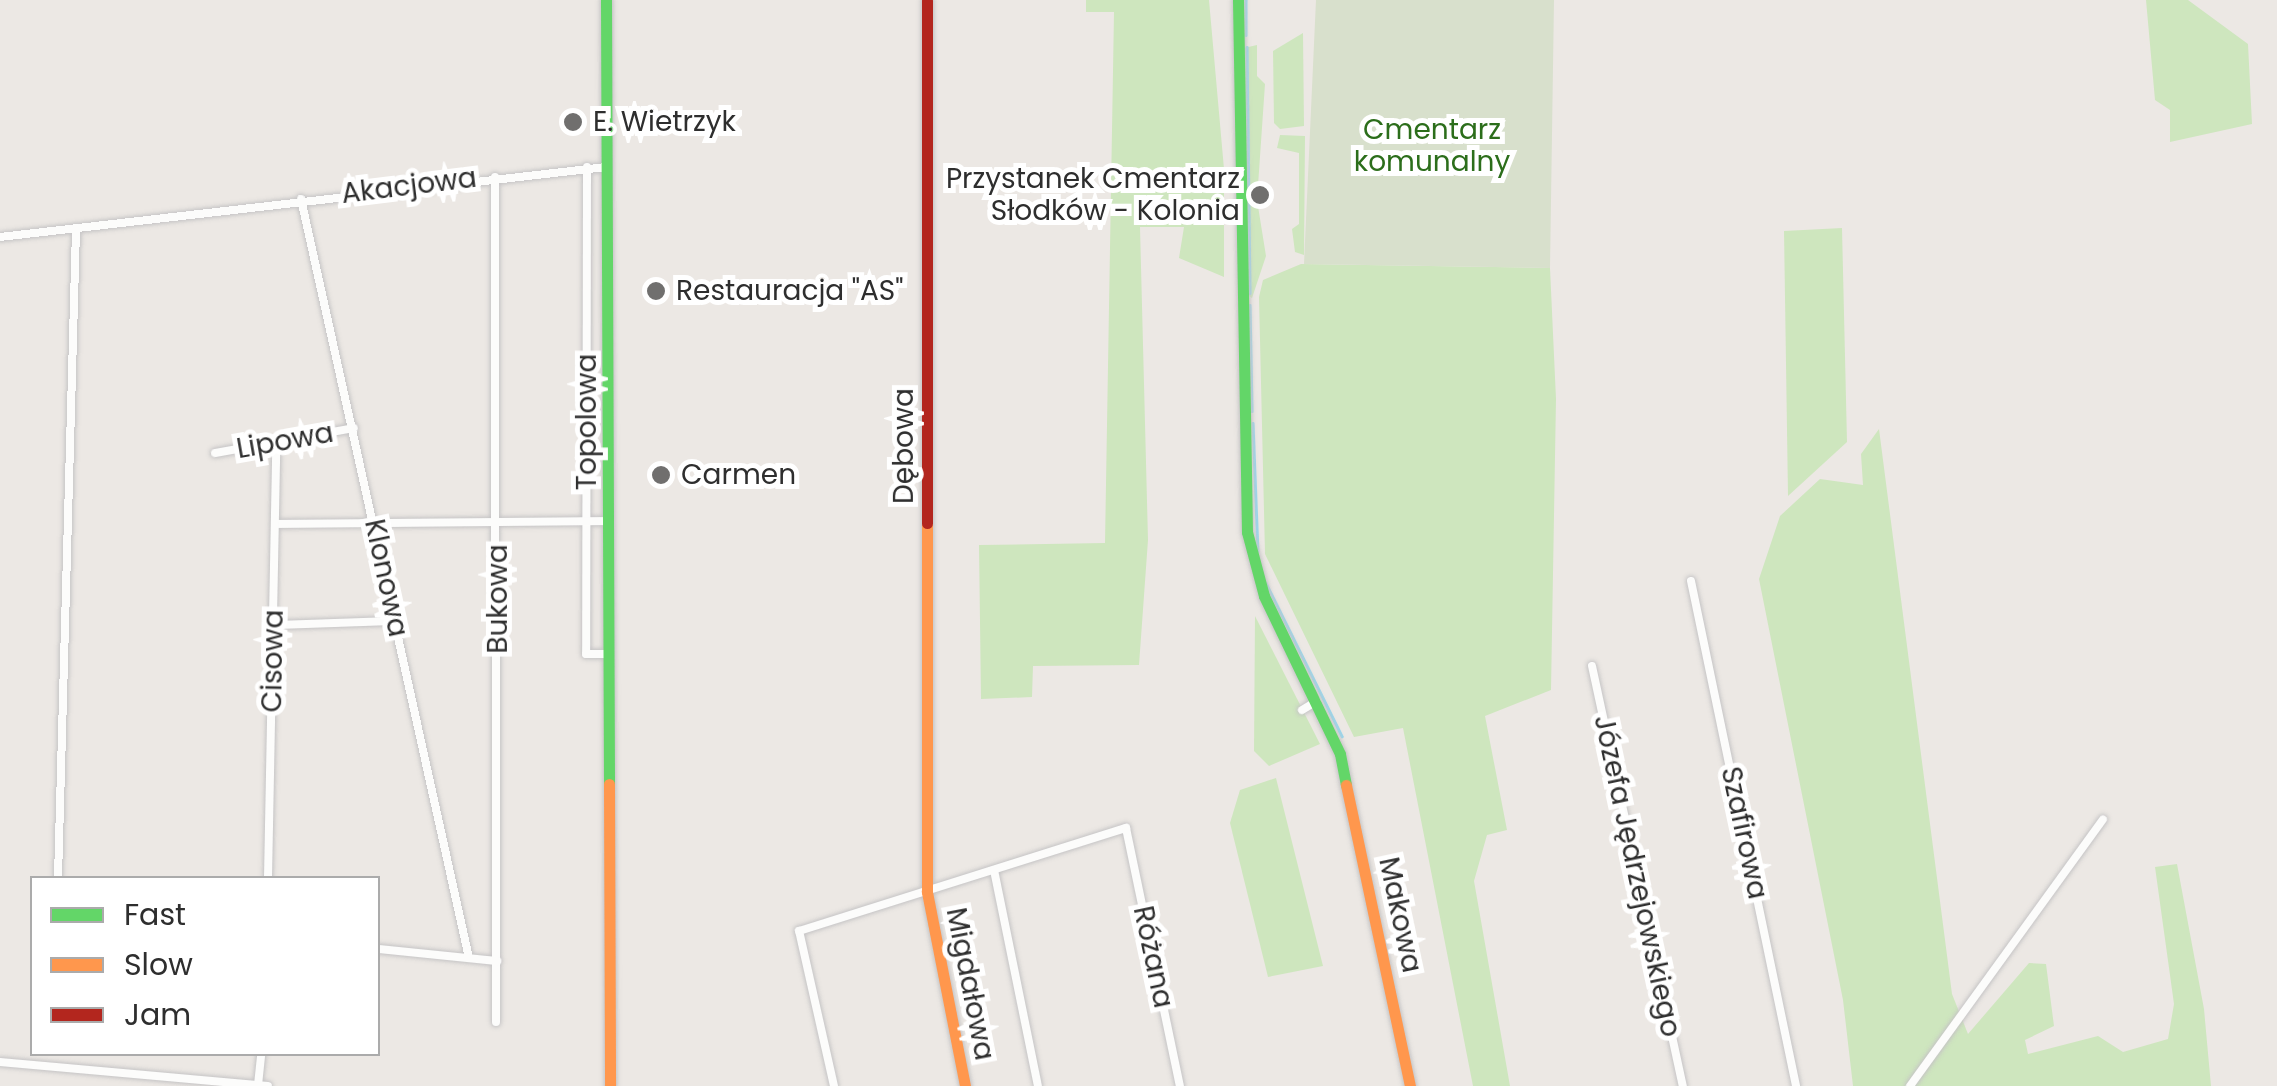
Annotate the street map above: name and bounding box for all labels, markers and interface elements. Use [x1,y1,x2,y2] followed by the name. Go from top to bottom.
[593,105,736,139] place label: E. Wietrzyk
[562,111,584,133] marker: E. Wietrzyk
[1354,113,1510,179] park label: Cmentarz komunalny
[339,161,479,211] street label: Akacjowa
[946,162,1240,228] place label: Przystanek Cmentarz Słodków - Kolonia
[1249,184,1271,206] marker: Przystanek Cmentarz Słodków - Kolonia
[676,274,903,308] place label: Restauracja "AS"
[645,280,667,302] marker: Restauracja "AS"
[570,354,604,490] street label: Topolowa
[887,388,921,504] street label: Dębowa
[234,416,336,466] street label: Lipowa
[681,458,796,492] place label: Carmen
[650,464,672,486] marker: Carmen
[357,516,415,640] street label: Klonowa
[481,544,515,654] street label: Bukowa
[255,609,291,713] street label: Cisowa
[1586,712,1688,1040] street label: Józefa Jędrzejowskiego
[1714,764,1774,902] street label: Szafirowa
[1371,854,1429,976] street label: Makowa
[30,876,380,1056] legend
[124,893,186,936] text: Fast
[1126,903,1180,1011] street label: Różana
[939,905,1001,1063] street label: Migdałowa
[124,943,193,986] text: Slow
[124,993,191,1036] text: Jam

